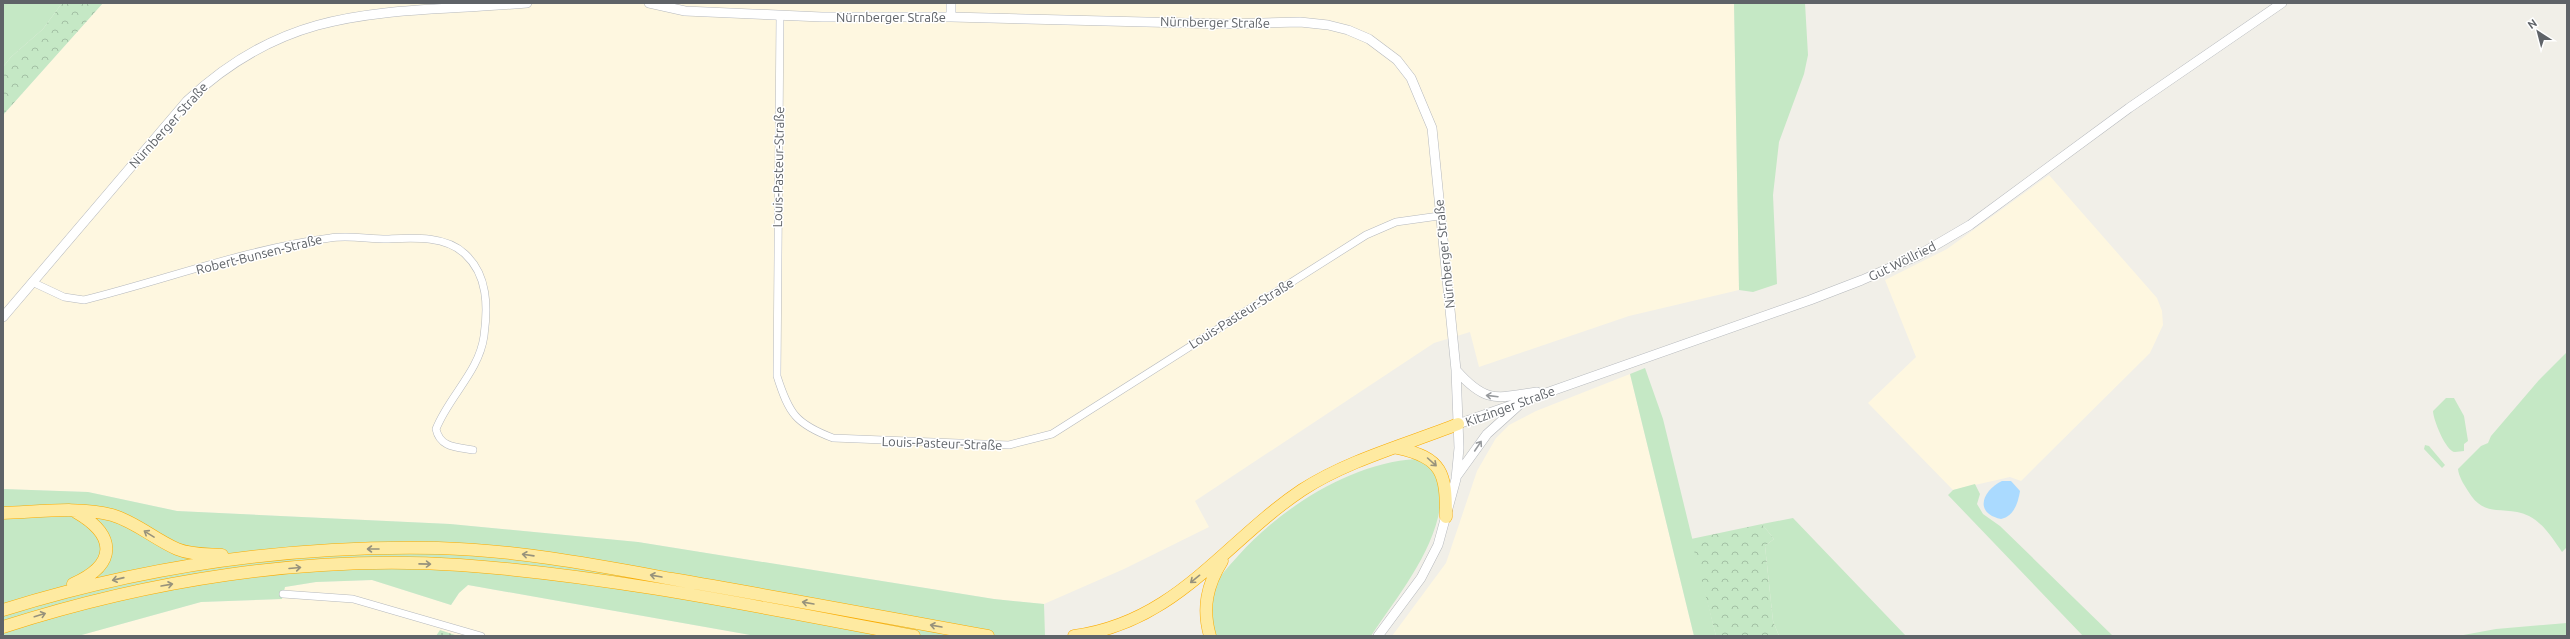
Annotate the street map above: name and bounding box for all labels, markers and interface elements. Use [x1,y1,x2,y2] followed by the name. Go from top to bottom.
[836,10,946,24] street label: Nürnberger Straße
[2518,12,2558,52] north arrow
[1160,14,1270,30] street label: Nürnberger Straße
[2525,17,2539,31] text: N
[126,80,210,170] street label: Nürnberger Straße
[770,106,786,228] street label: Louis-Pasteur-Straße
[1431,199,1457,309] street label: Nürnberger Straße
[194,232,324,276] street label: Robert-Bunsen-Straße
[1866,239,1938,283] street label: Gut Wöllried
[1186,275,1296,351] street label: Louis-Pasteur-Straße
[1463,383,1557,429] street label: Kitzinger Straße
[1486,392,1499,400] one-way arrow
[881,434,1003,452] street label: Louis-Pasteur-Straße
[1474,441,1482,452] one-way arrow
[1427,458,1438,467] one-way arrow
[144,530,155,538] one-way arrow
[367,545,380,553] one-way arrow
[522,551,535,559] one-way arrow
[418,561,431,568] one-way arrow
[288,565,301,572] one-way arrow
[650,572,663,580] one-way arrow
[1190,575,1201,584] one-way arrow
[112,576,125,584] one-way arrow
[160,581,173,589] one-way arrow
[802,599,815,607] one-way arrow
[33,611,46,618] one-way arrow
[930,622,943,630] one-way arrow

